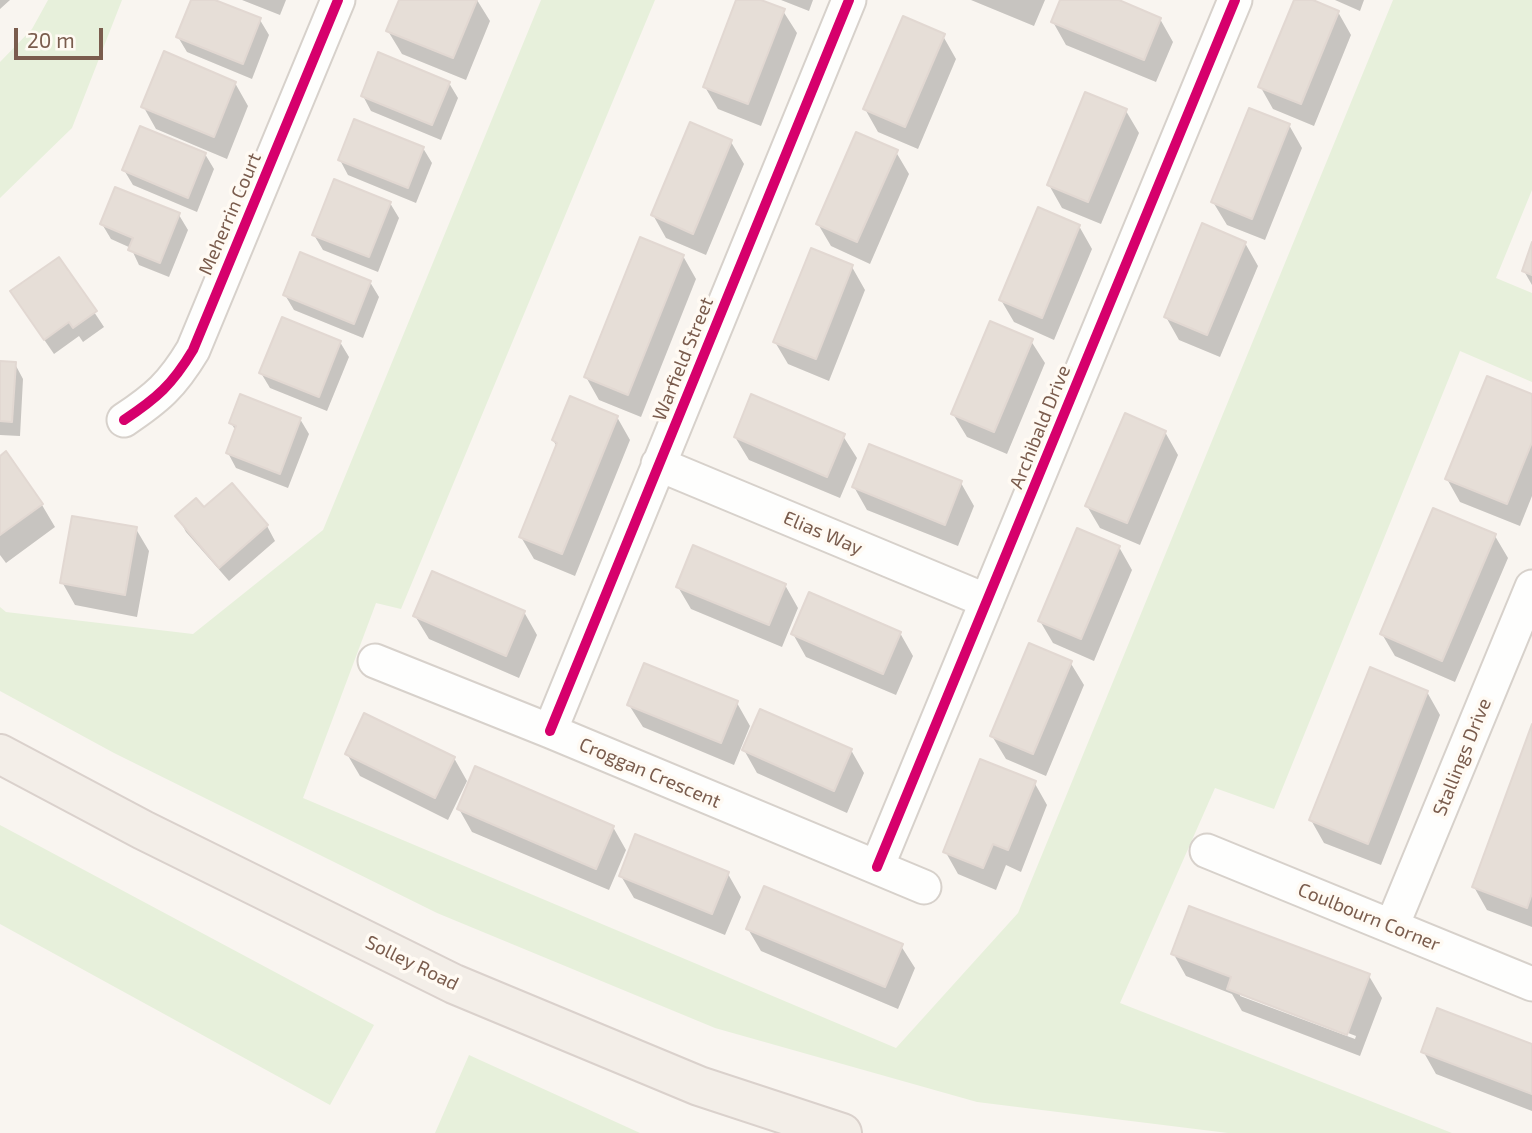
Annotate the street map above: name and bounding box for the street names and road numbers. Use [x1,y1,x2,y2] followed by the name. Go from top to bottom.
[194,149,266,279] street label: Meherrin Court
[648,294,718,424] street label: Warfield Street
[1005,362,1075,492] street label: Archibald Drive
[780,506,866,560] street label: Elias Way
[1428,695,1496,819] street label: Stallings Drive
[576,733,724,813] street label: Croggan Crescent
[1294,878,1444,956] street label: Coulbourn Corner
[362,931,462,995] street label: Solley Road

